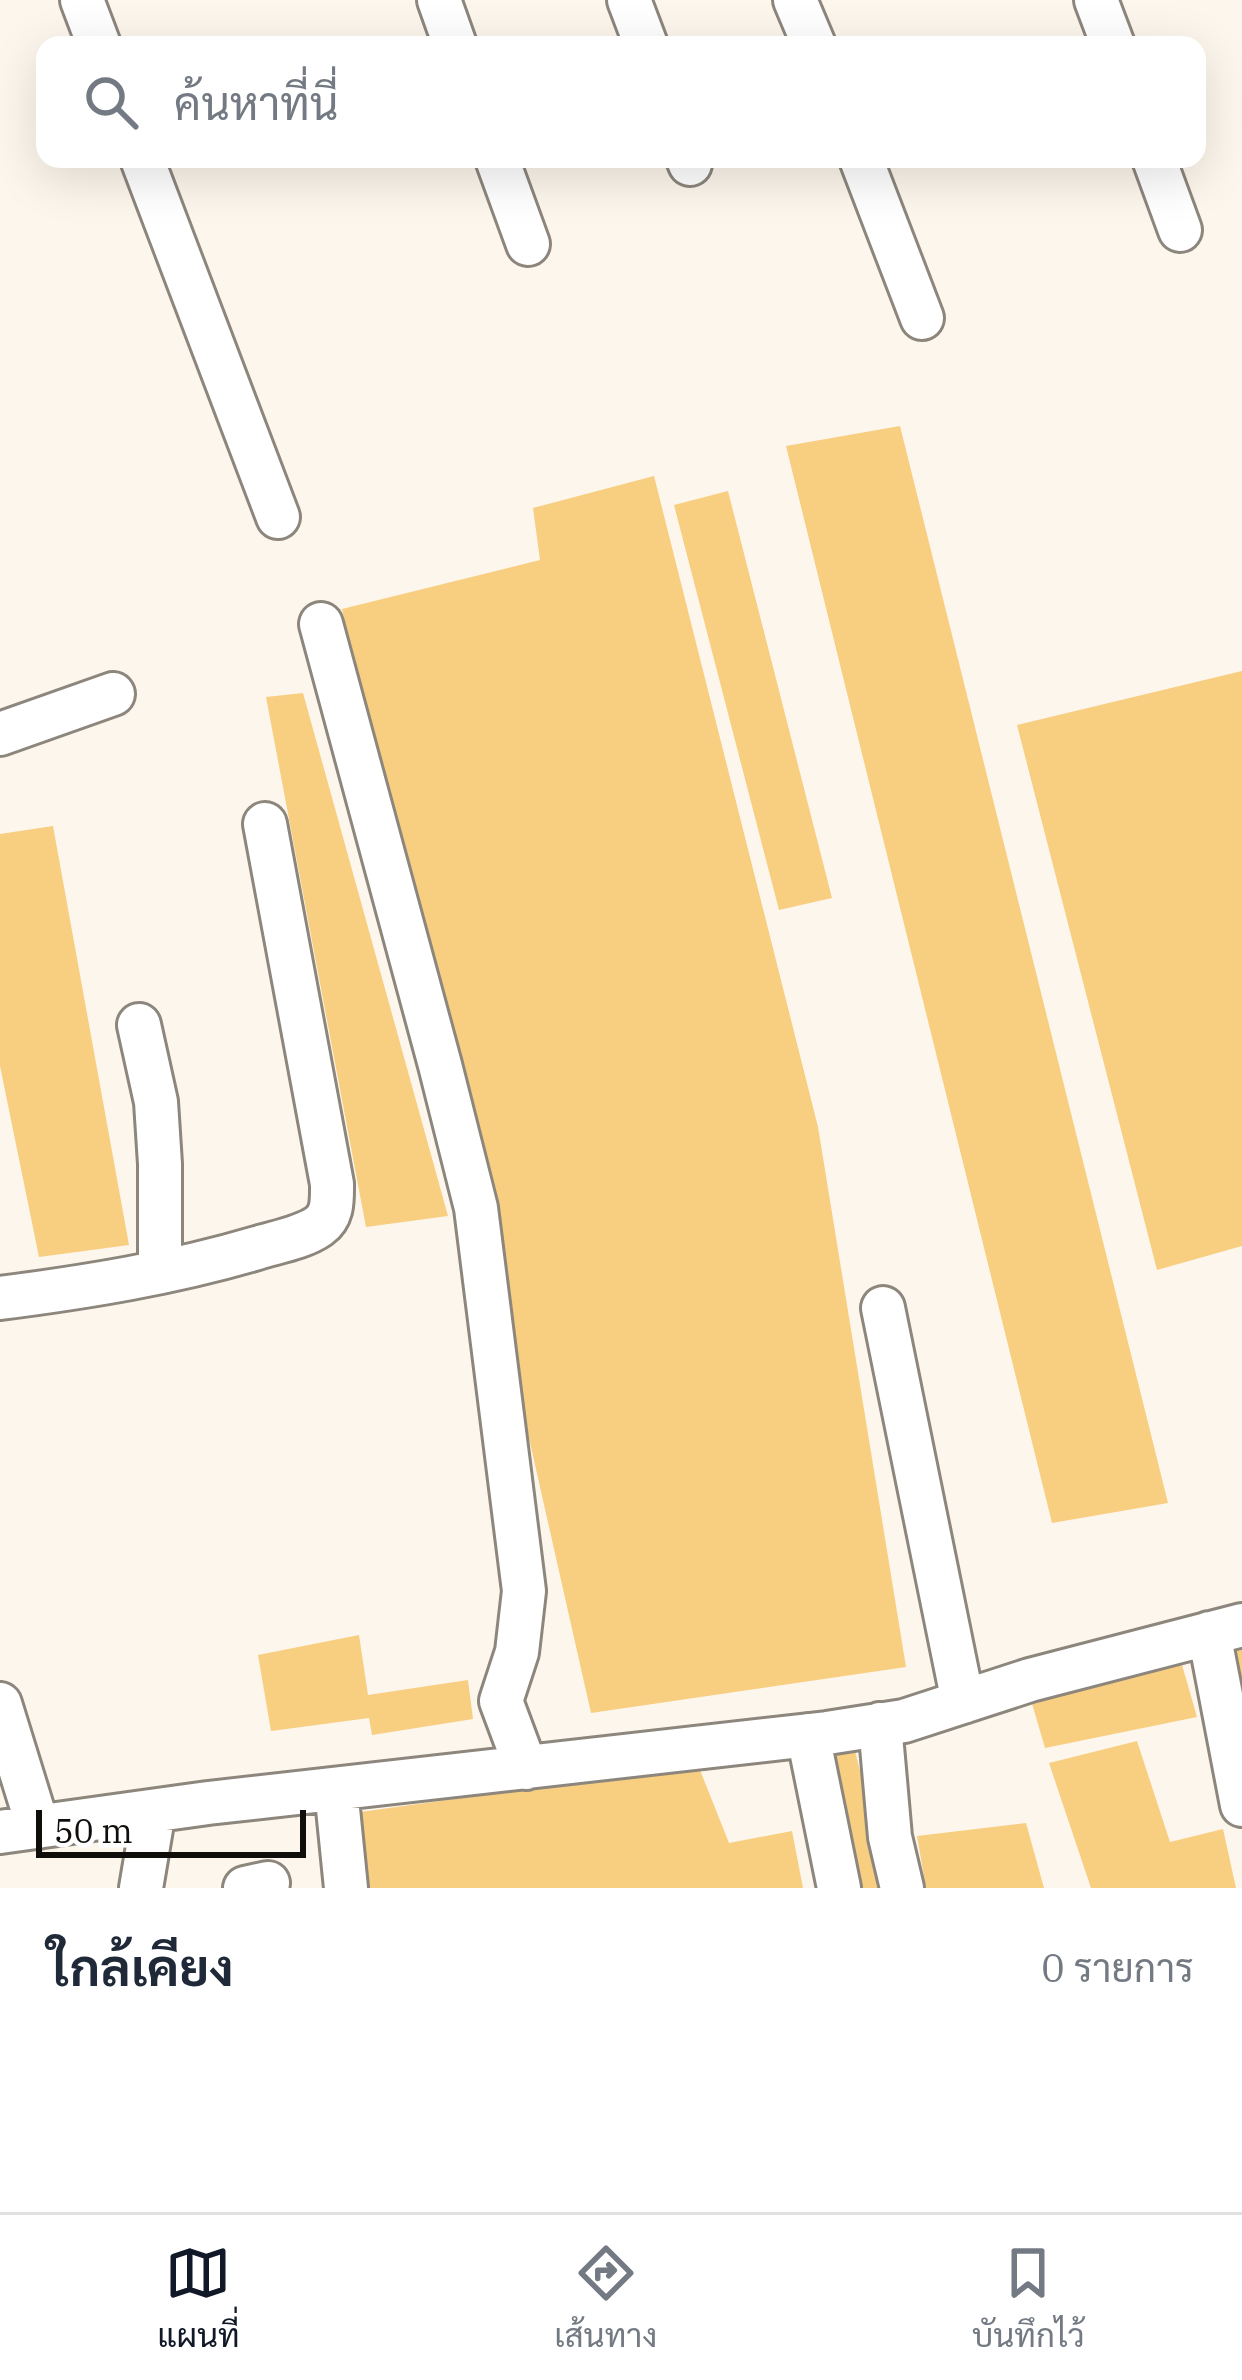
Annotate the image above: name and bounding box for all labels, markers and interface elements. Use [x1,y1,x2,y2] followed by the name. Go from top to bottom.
[36,36,1206,168] search box
[78,69,144,135] icon: search
[174,74,338,132] text: ค้นหาที่นี่
[36,1804,306,1857] scale bar
[54,1809,133,1852] text: 50 m
[48,1934,234,2000] text: ใกล้เคียง
[1041,1942,1194,1993] text: 0 รายการ
[157,2240,240,2356] tab: แผนที่
[554,2240,657,2356] tab: เส้นทาง
[972,2240,1085,2356] tab: บันทึกไว้

